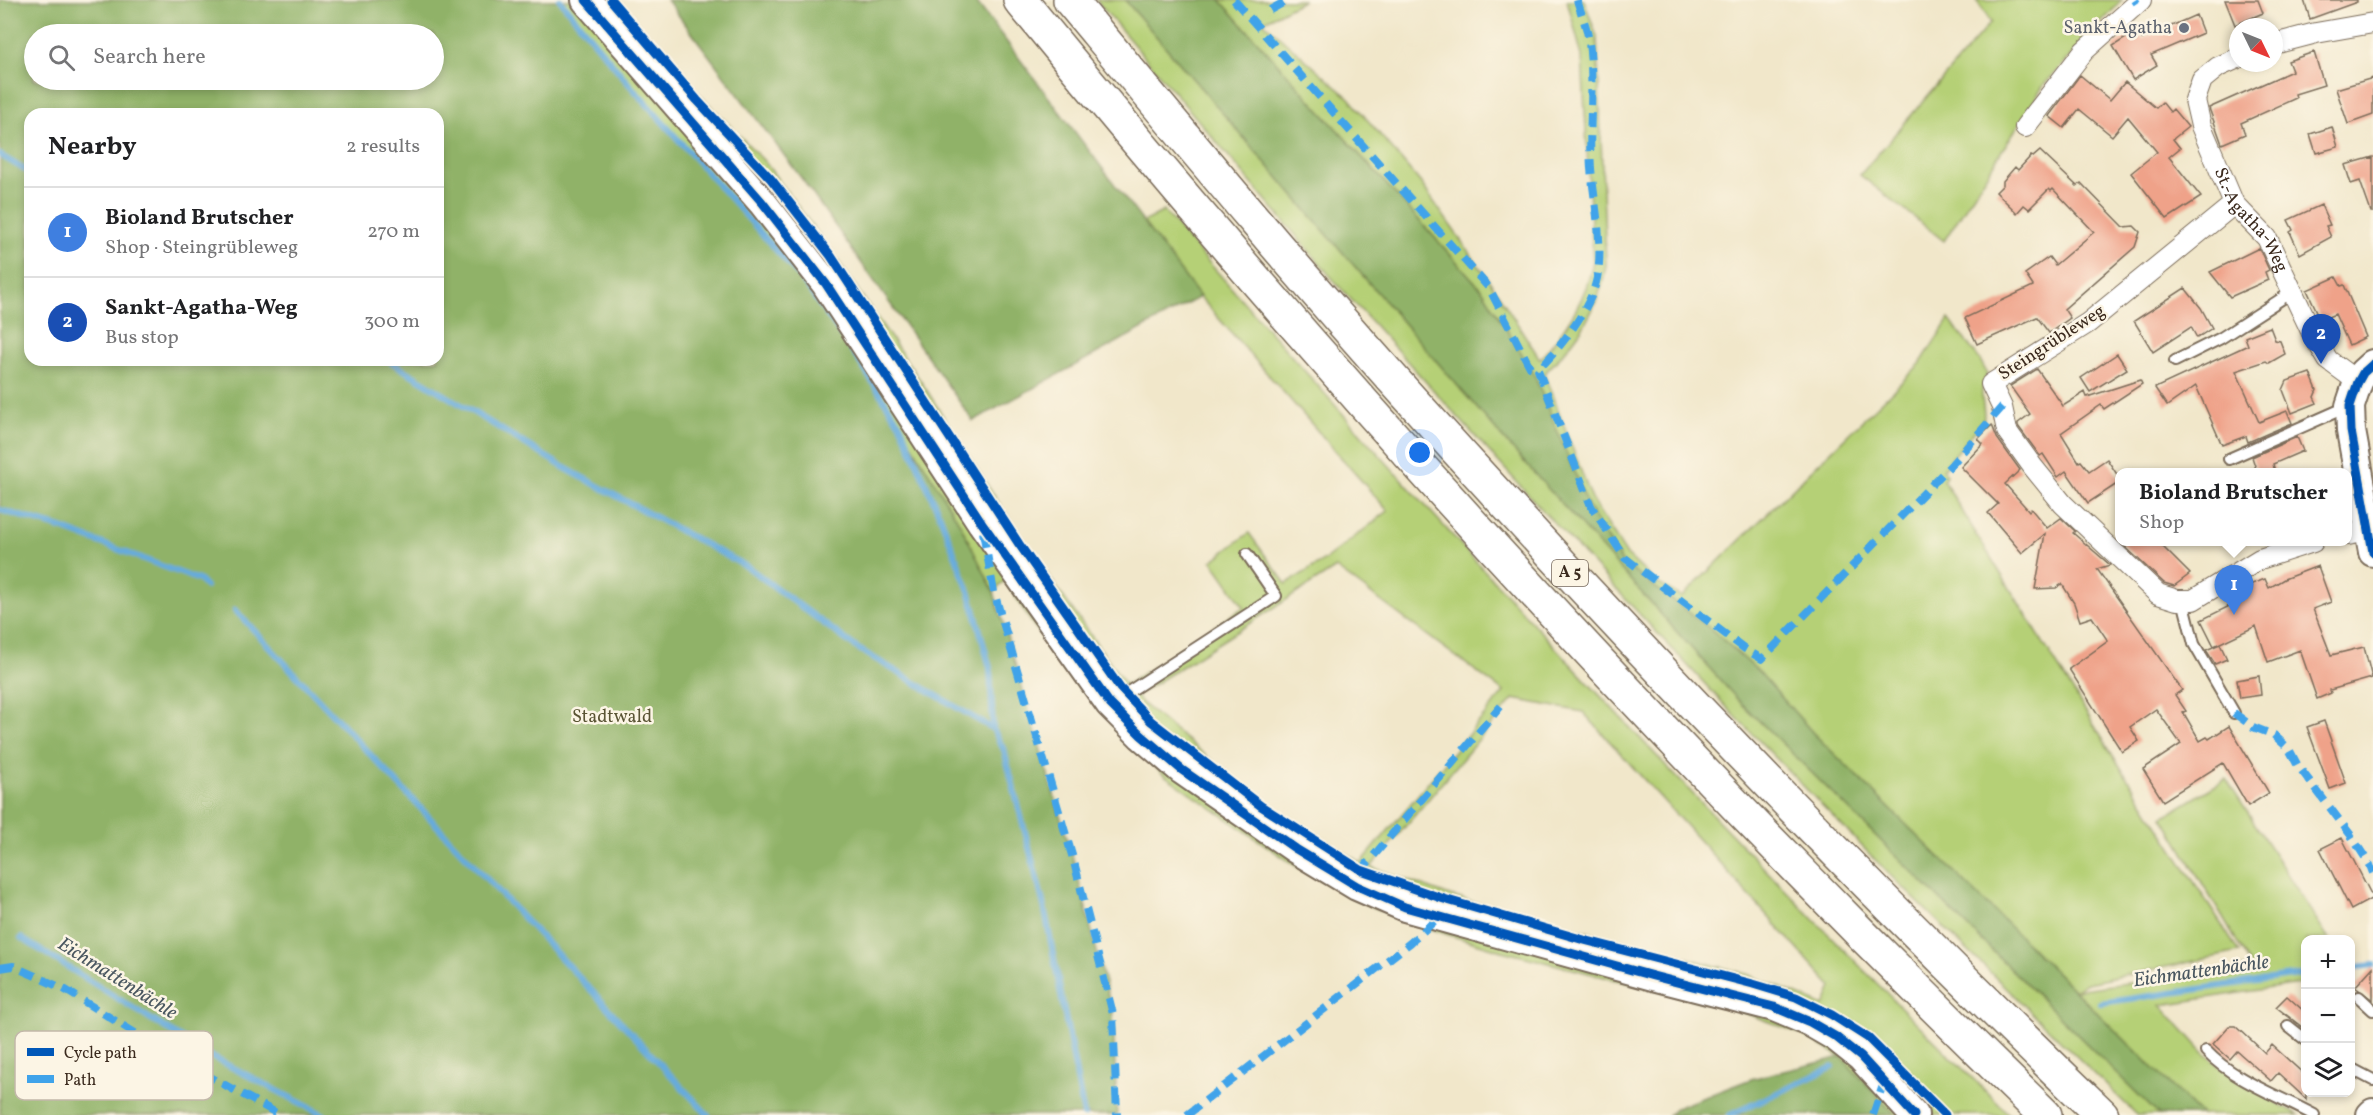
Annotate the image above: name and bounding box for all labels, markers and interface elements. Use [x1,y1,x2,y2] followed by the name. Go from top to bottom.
[2064,16,2172,41] place label: Sankt-Agatha
[2229,18,2283,72] north arrow
[2177,21,2191,35] marker: Sankt-Agatha
[24,24,444,90] search box
[45,41,78,74] icon: search
[93,42,206,73] text: Search here
[48,129,137,165] text: Nearby
[346,133,420,161] text: 2 results
[2208,164,2294,277] street label: St.-Agatha-Weg
[105,203,294,234] text: Bioland Brutscher
[63,218,72,246] text: 1
[367,218,420,246] text: 270 m
[105,234,298,262] text: Shop · Steingrübleweg
[105,293,298,324] text: Sankt-Agatha-Weg
[1994,299,2110,387] street label: Steingrübleweg
[62,308,73,336] text: 2
[364,308,420,336] text: 300 m
[2302,314,2340,364] pin: 2
[105,324,179,352] text: Bus stop
[1405,438,1434,467] your location
[2115,468,2352,546] popup
[2139,478,2328,509] text: Bioland Brutscher
[2139,509,2184,537] text: Shop
[1552,560,1588,586] road number: A 5
[2214,566,2254,615] pin: 1
[572,705,652,730] park label: Stadtwald
[52,931,183,1027] water label: Eichmattenbächle
[2301,935,2355,1097] map controls
[2301,935,2355,989] button: +
[2131,949,2271,995] water label: Eichmattenbächle
[2301,989,2355,1043] button: −
[15,1031,213,1100] legend
[64,1043,137,1065] text: Cycle path
[2301,1043,2355,1097] button: layers
[64,1070,96,1092] text: Path

